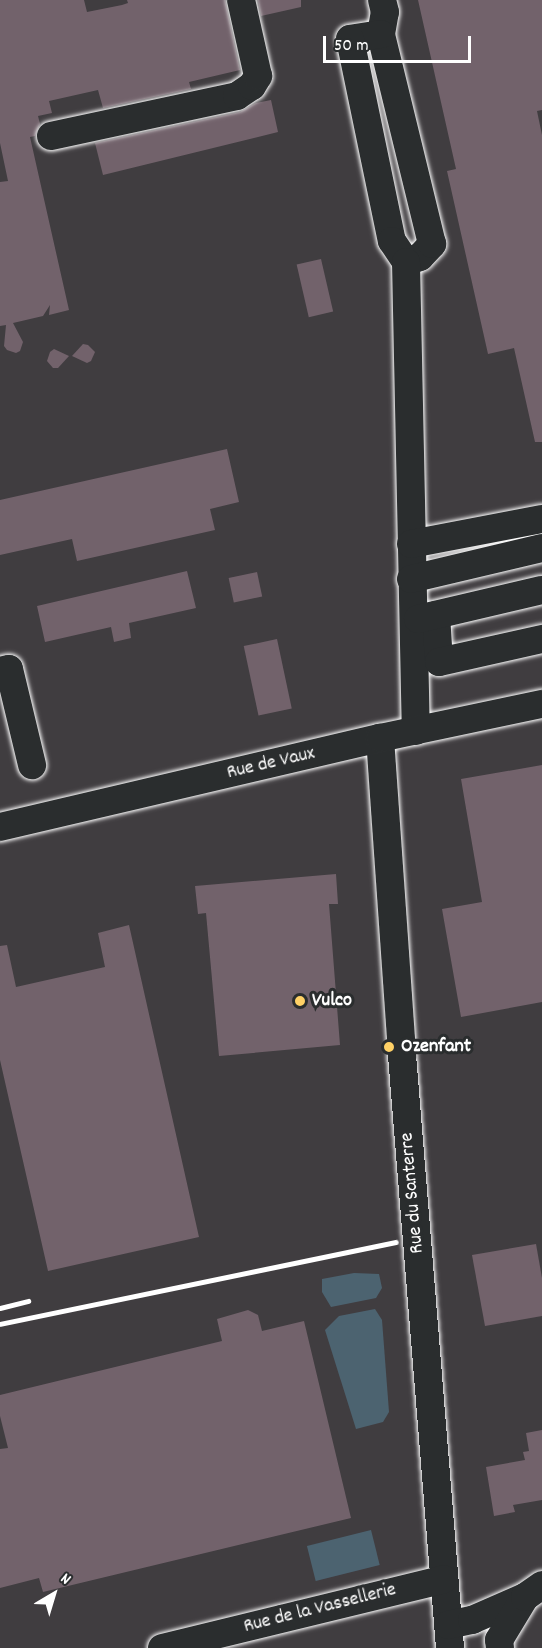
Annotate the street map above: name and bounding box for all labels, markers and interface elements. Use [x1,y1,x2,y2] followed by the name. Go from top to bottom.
[326,24,474,62] scale bar
[334,34,369,59] text: 50 m
[225,742,317,786] street label: Rue de Vaux
[312,989,352,1013] place label: Vulco
[293,994,307,1008] marker: Vulco
[401,1035,471,1059] place label: Ozenfant
[382,1040,396,1054] marker: Ozenfant
[396,1131,430,1255] street label: Rue du Santerre
[24,1564,84,1624] north arrow
[55,1568,76,1591] text: N
[241,1578,399,1640] street label: Rue de la Vassellerie

